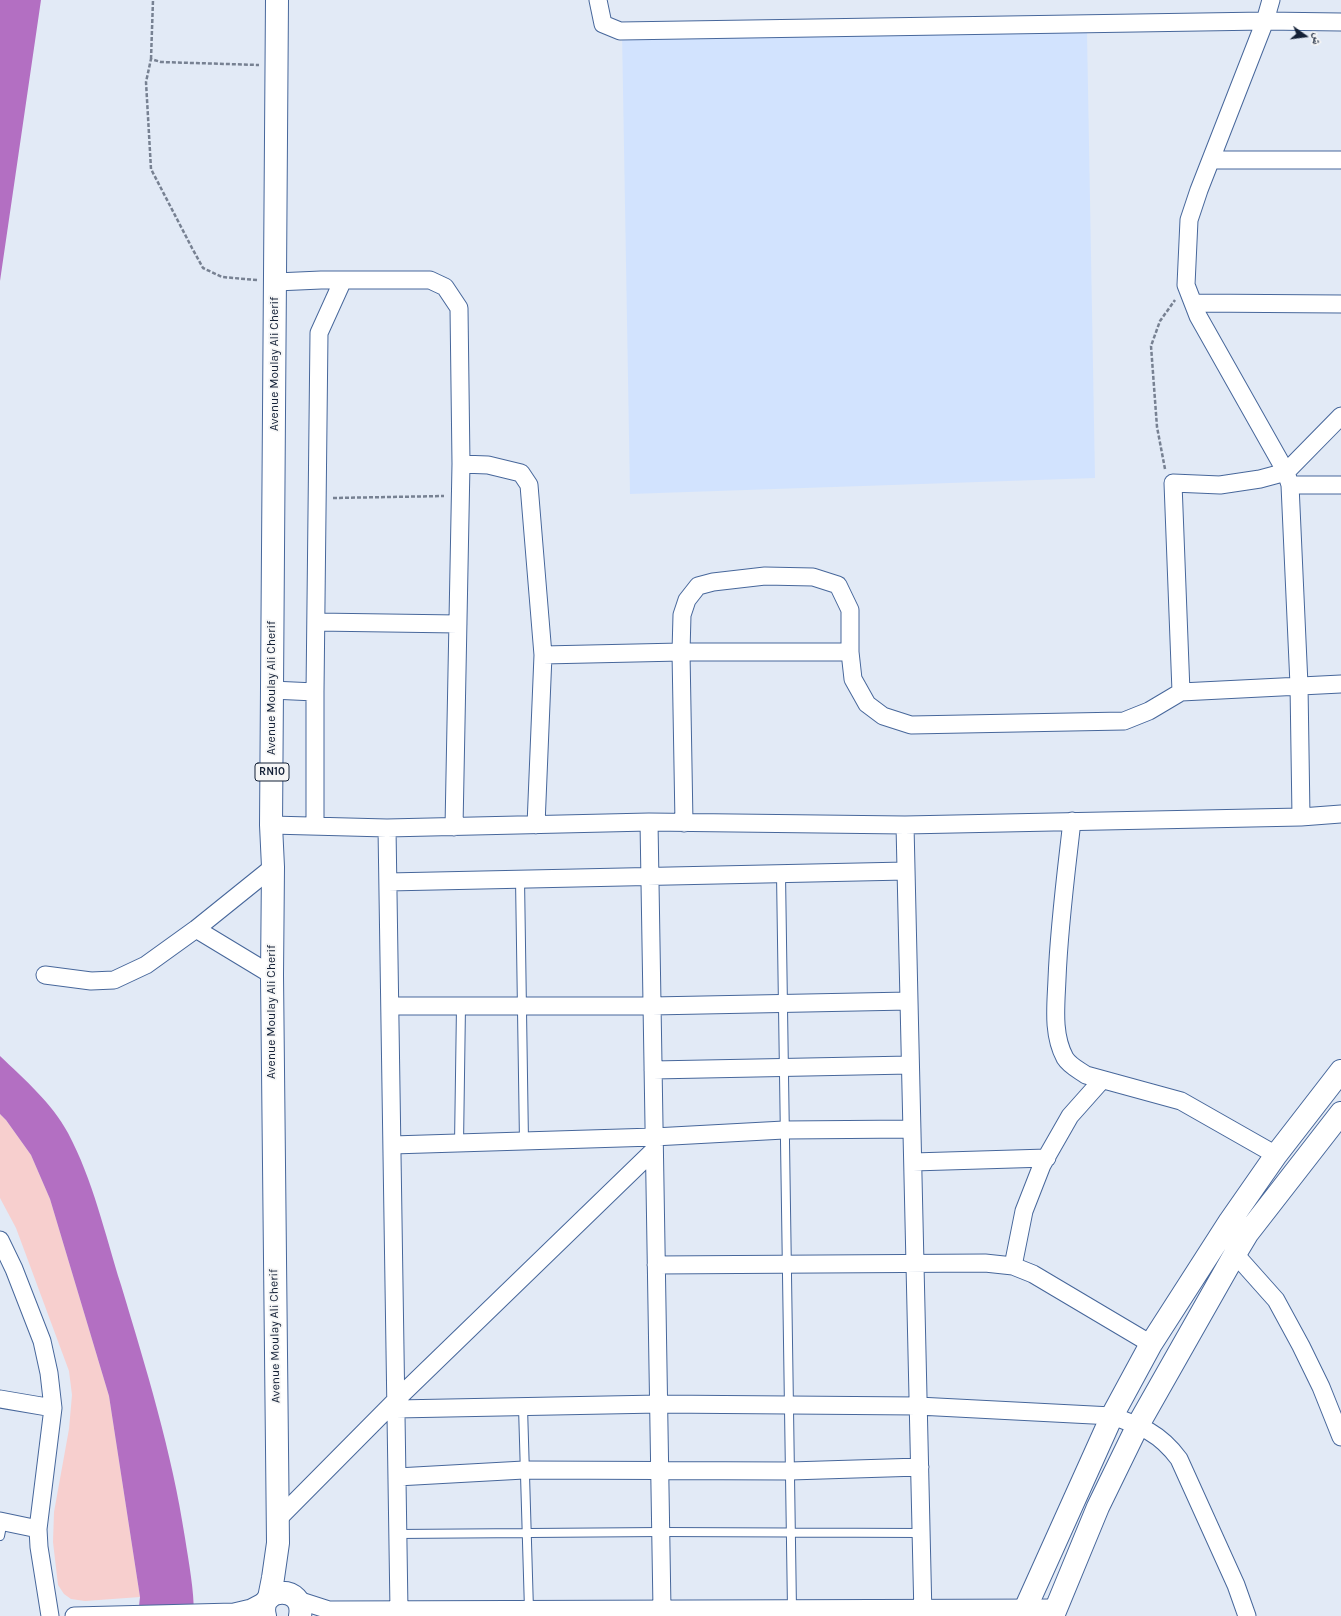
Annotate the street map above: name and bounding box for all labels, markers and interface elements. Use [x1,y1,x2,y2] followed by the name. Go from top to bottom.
[1285,16,1325,56] north arrow
[1309,32,1325,46] text: ش
[268,297,282,431] street label: Avenue Moulay Ali Cherif
[265,621,279,755] street label: Avenue Moulay Ali Cherif
[255,763,289,781] road number: RN10
[265,945,279,1079] street label: Avenue Moulay Ali Cherif
[267,1269,283,1403] street label: Avenue Moulay Ali Cherif

